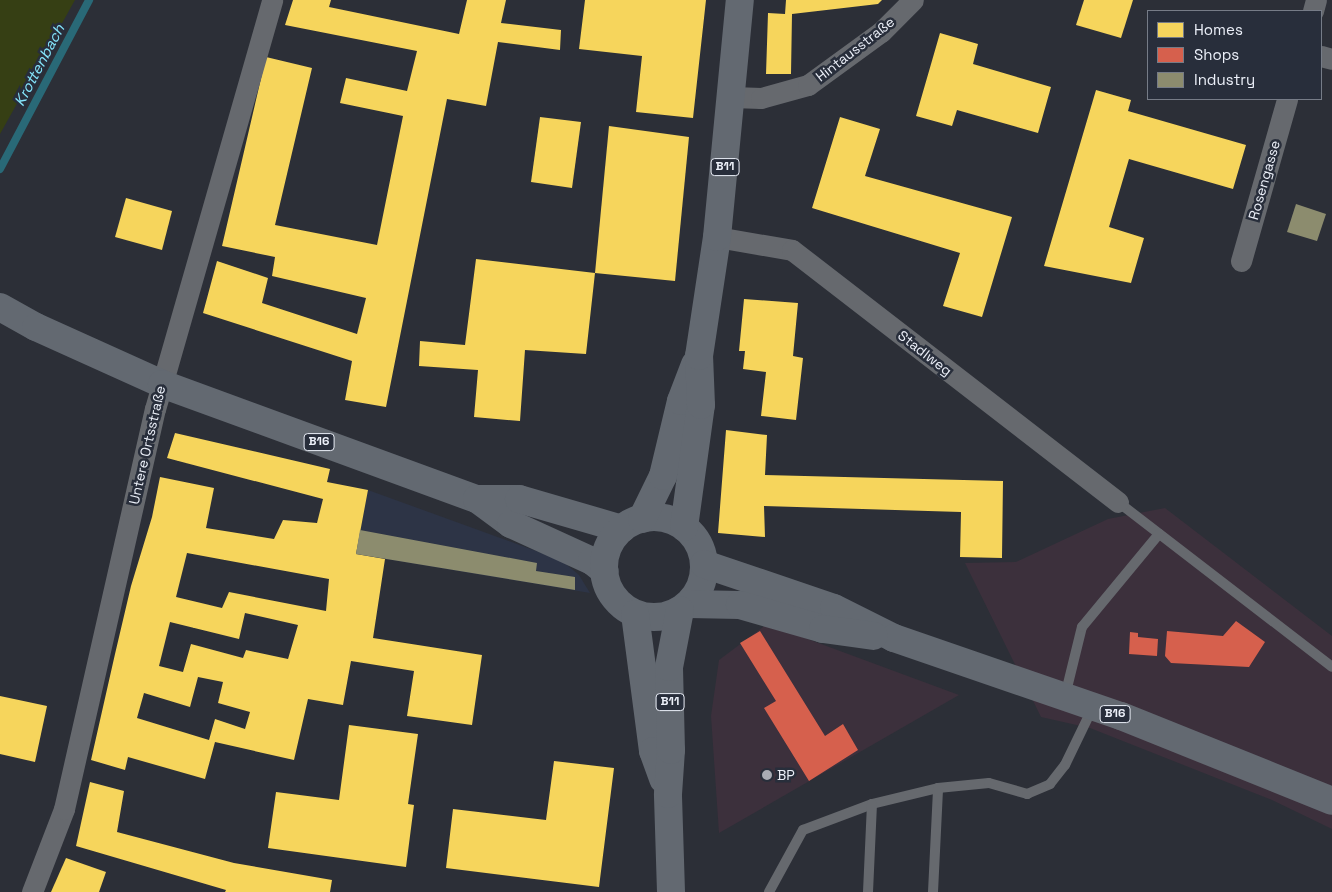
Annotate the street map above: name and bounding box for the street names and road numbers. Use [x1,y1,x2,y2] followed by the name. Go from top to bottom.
[812,13,898,85] street label: Hintausstraße
[1245,138,1283,222] street label: Rosengasse
[710,158,740,176] road number: B11
[895,327,955,379] street label: Stadlweg
[125,384,169,506] street label: Untere Ortsstraße
[303,432,335,452] road number: B16
[655,692,685,712] road number: B11
[1099,704,1131,724] road number: B16

